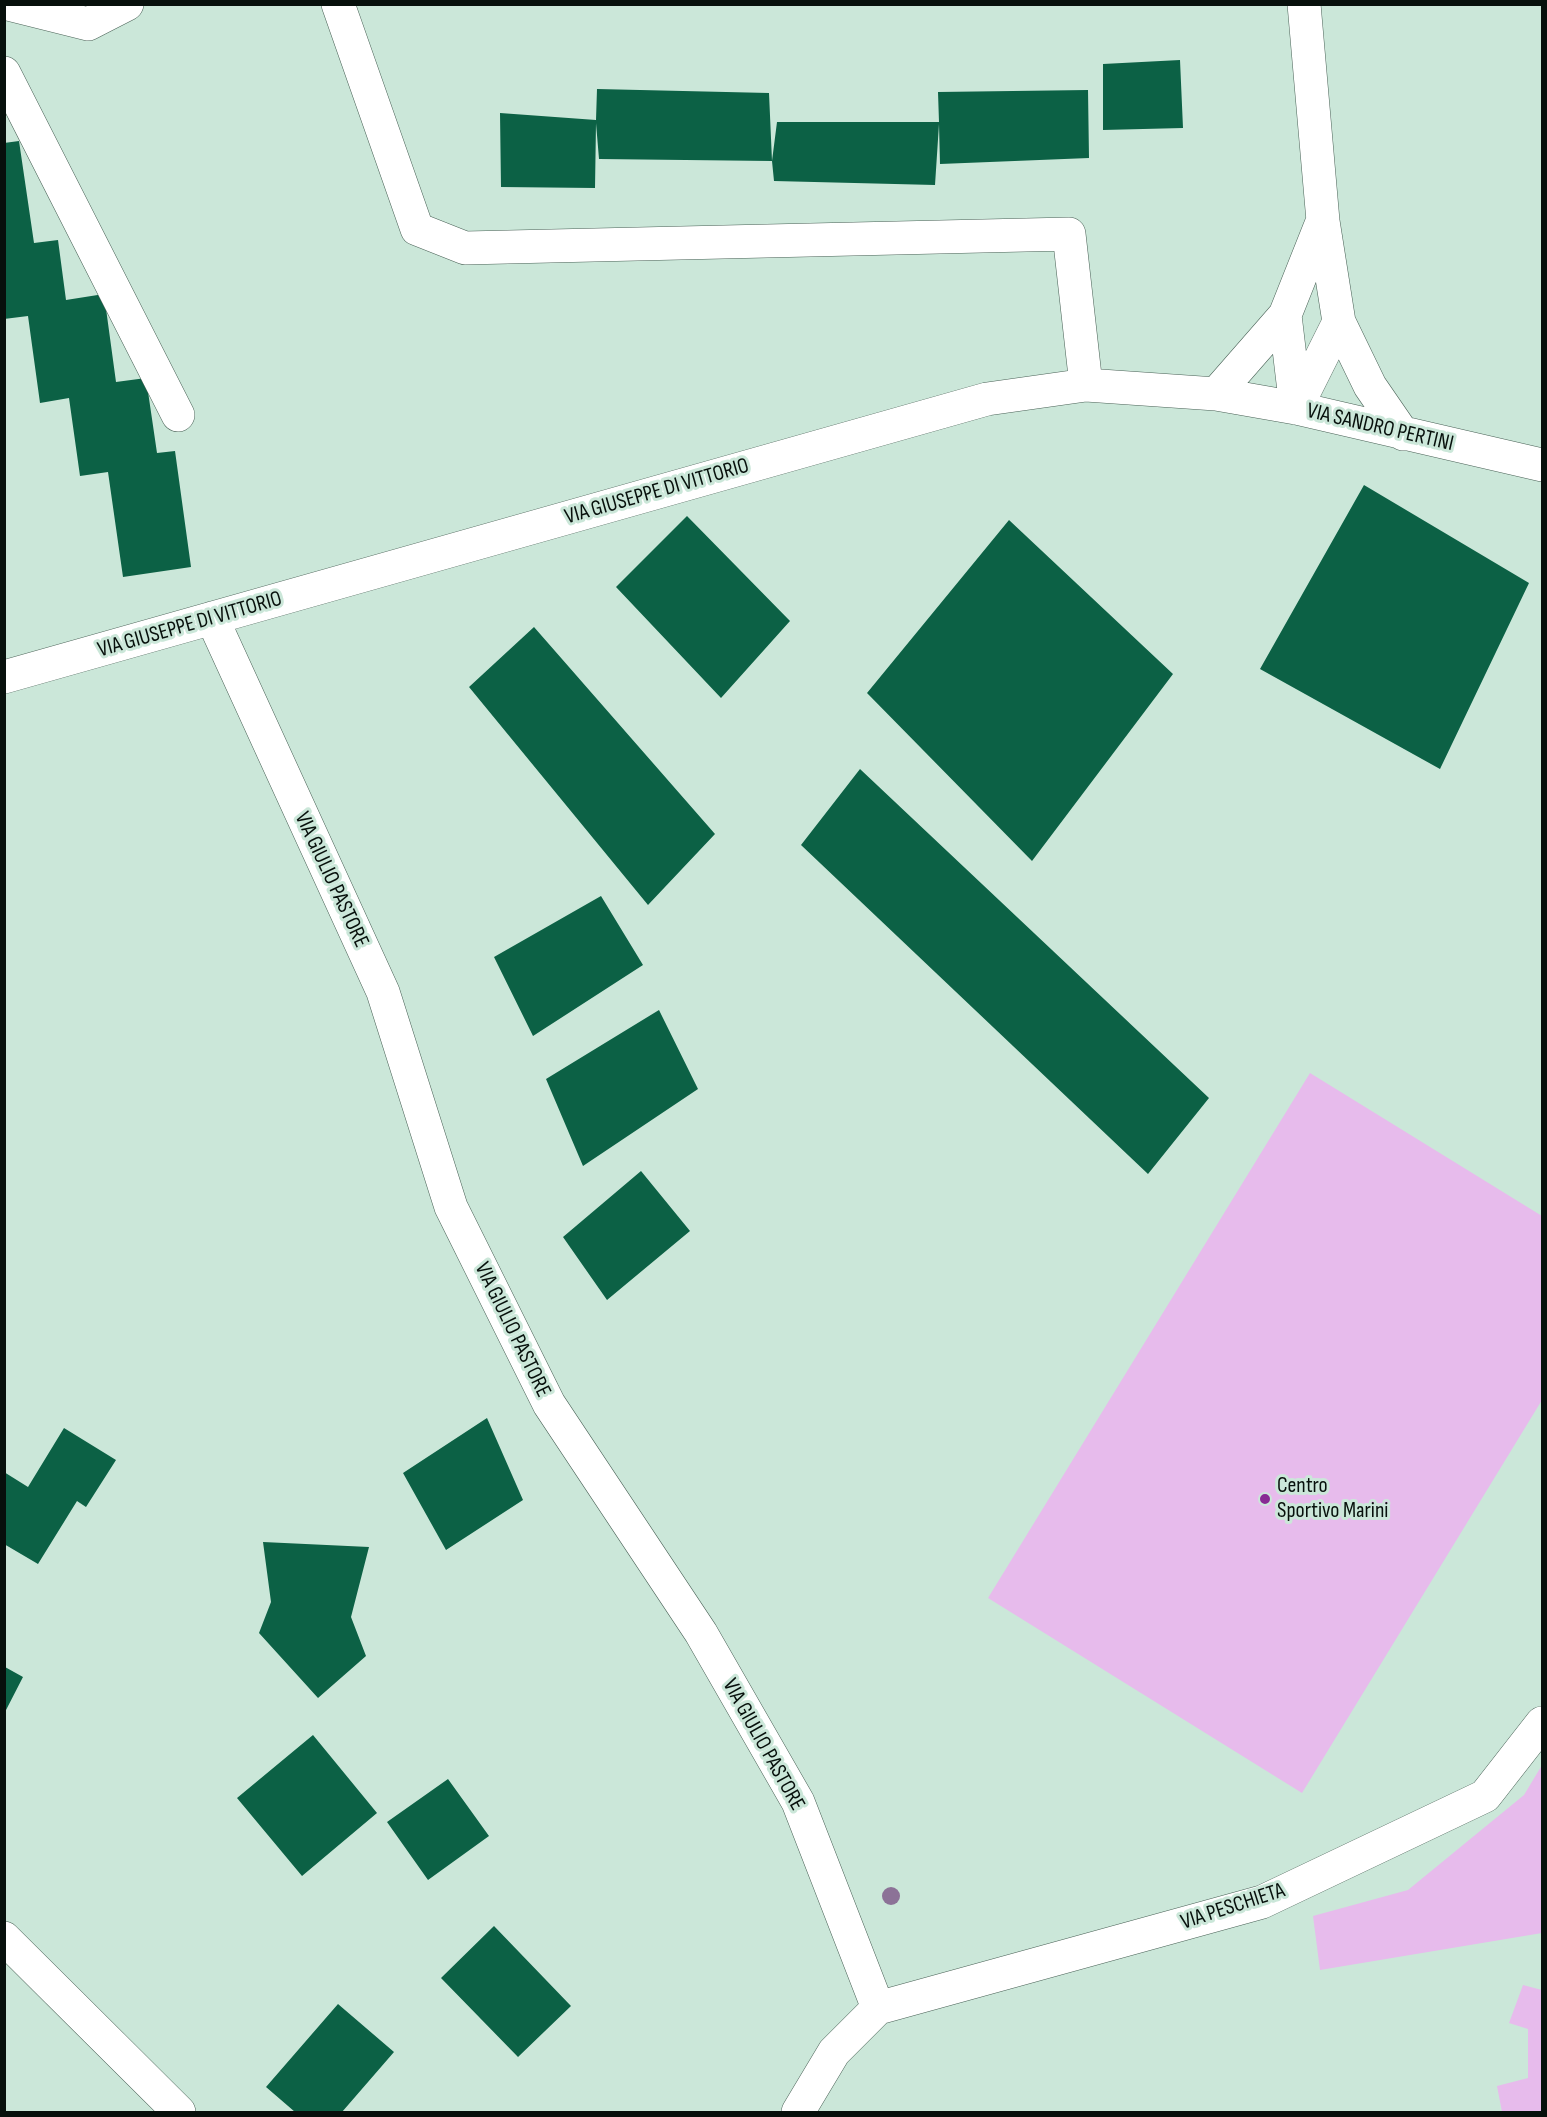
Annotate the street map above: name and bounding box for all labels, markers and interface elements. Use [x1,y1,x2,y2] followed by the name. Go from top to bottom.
[1304,398,1456,458] street label: VIA SANDRO PERTINI
[562,453,752,531] street label: VIA GIUSEPPE DI VITTORIO
[95,586,285,664] street label: VIA GIUSEPPE DI VITTORIO
[288,808,374,952] street label: VIA GIULIO PASTORE
[468,1258,556,1402] street label: VIA GIULIO PASTORE
[1277,1473,1388,1524] place label: Centro Sportivo Marini
[1258,1492,1272,1506] marker: Centro Sportivo Marini
[716,1674,810,1816] street label: VIA GIULIO PASTORE
[1178,1878,1288,1936] street label: VIA PESCHIETA

